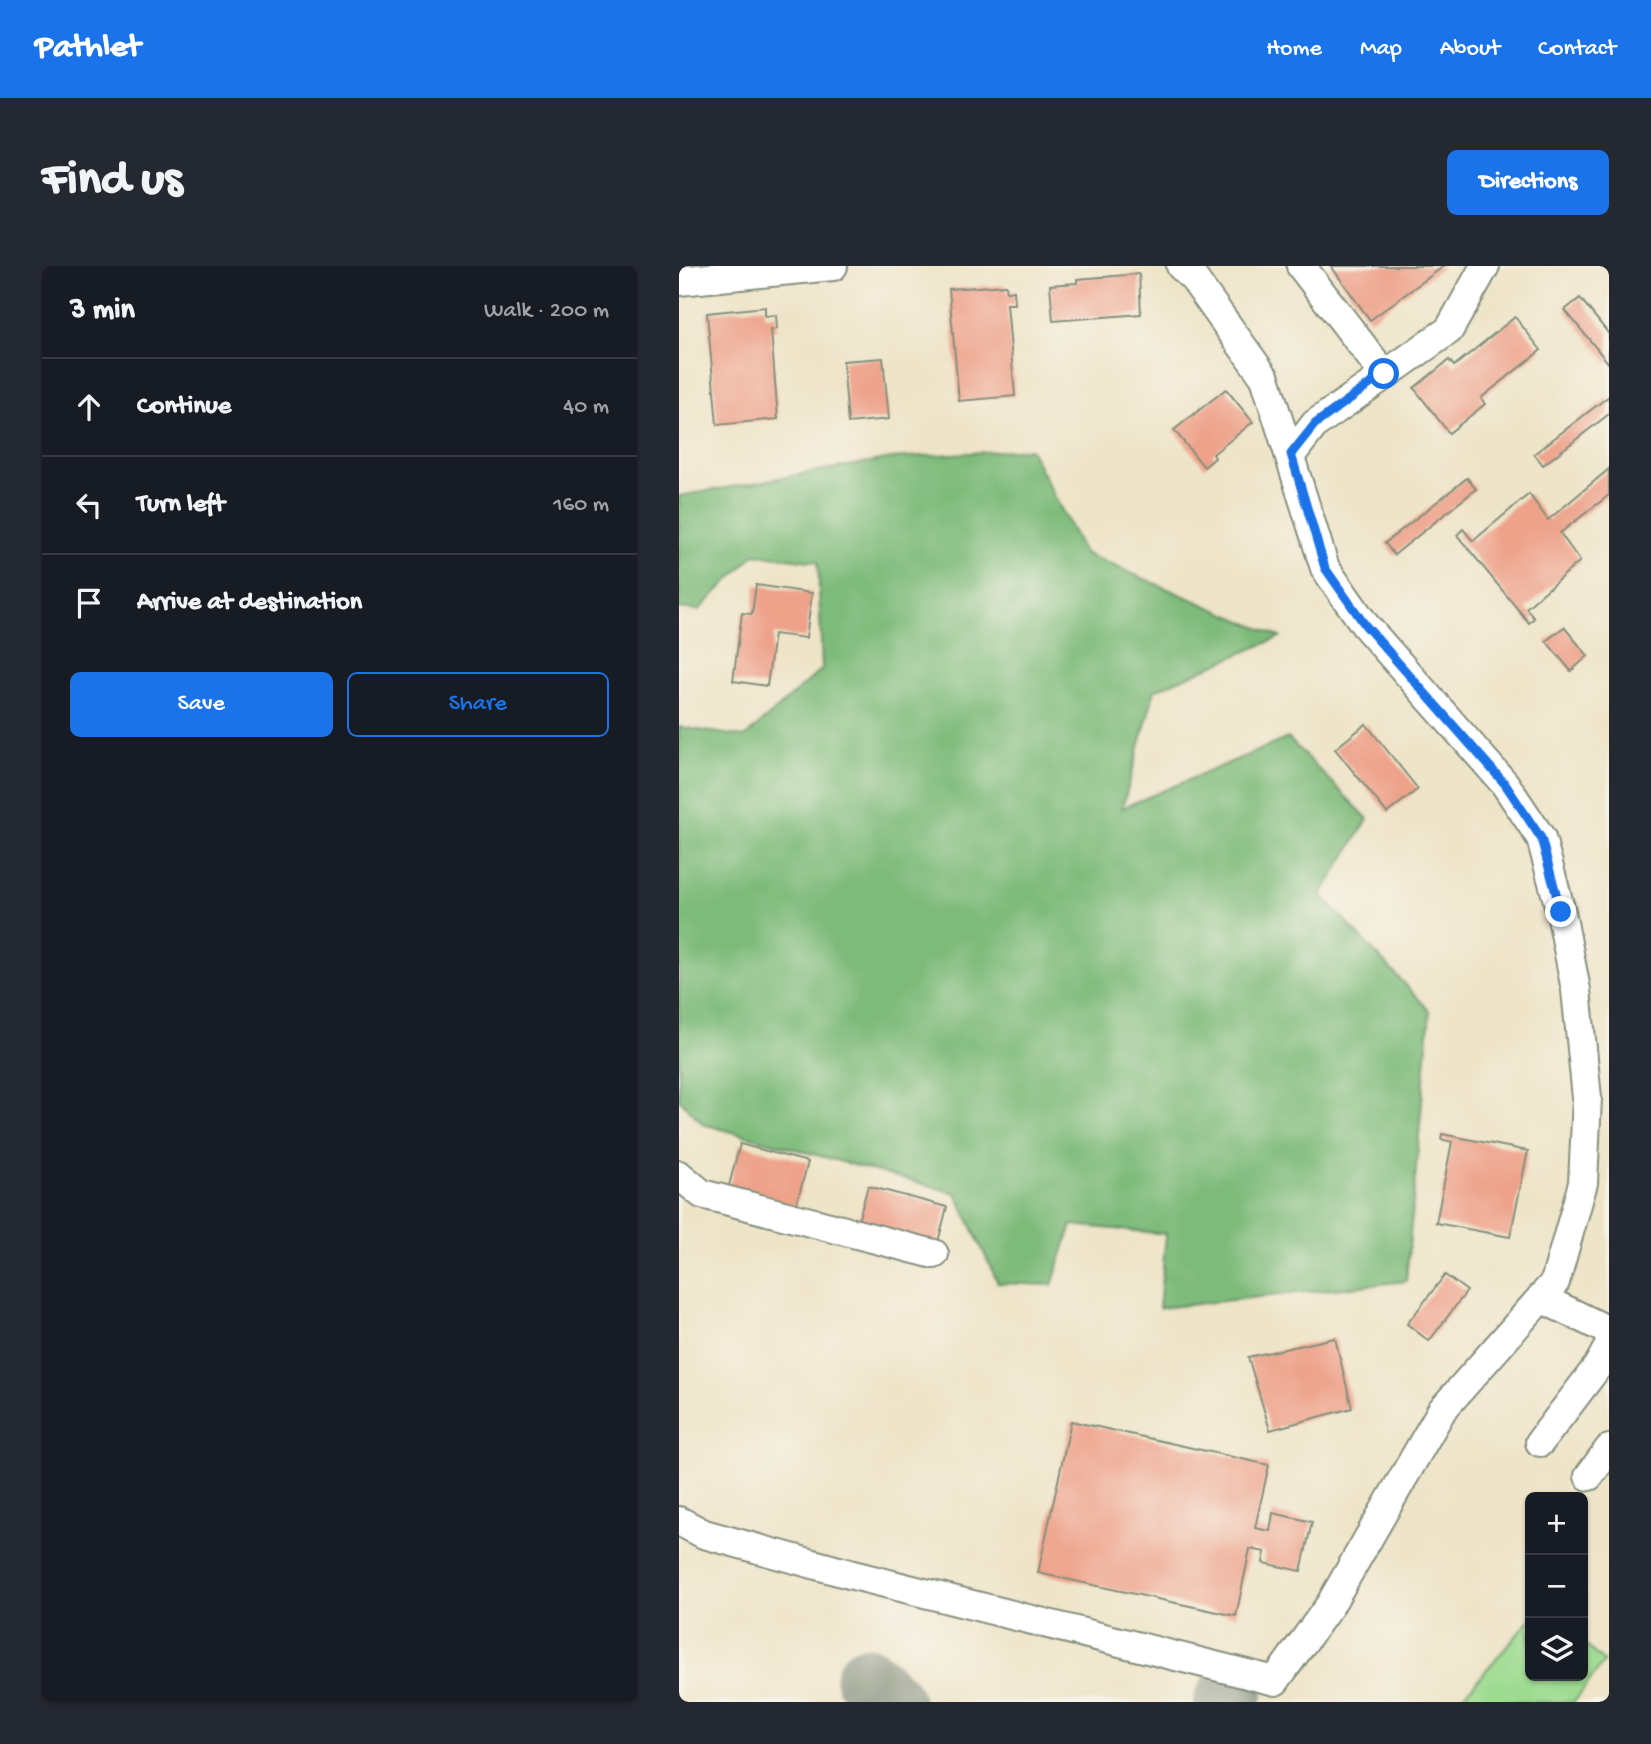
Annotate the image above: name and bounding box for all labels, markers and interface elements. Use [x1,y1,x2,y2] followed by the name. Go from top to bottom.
[35,30,141,68] text: Pathlet
[1266,35,1322,64] text: Home
[1360,35,1402,64] text: Map
[1440,35,1500,64] text: About
[1538,35,1616,64] text: Contact
[1447,150,1609,215] button: Directions
[42,153,182,211] text: Find us
[70,294,135,329] text: 3 min
[484,298,609,325] text: Walk · 200 m
[1368,358,1399,389] route start
[70,388,108,426] icon: ahead
[137,392,231,423] text: Continue
[563,394,609,421] text: 40 m
[70,486,108,524] icon: left
[137,490,225,521] text: Turn left
[553,492,609,519] text: 160 m
[70,584,108,622] icon: arrive
[137,588,362,619] text: Arrive at destination
[70,672,333,737] button: Save
[347,672,609,737] button: Share
[1545,896,1576,927] route end
[1525,1492,1588,1681] map controls
[1525,1492,1588,1555] button: +
[1525,1555,1588,1618] button: −
[1525,1618,1588,1681] button: layers

